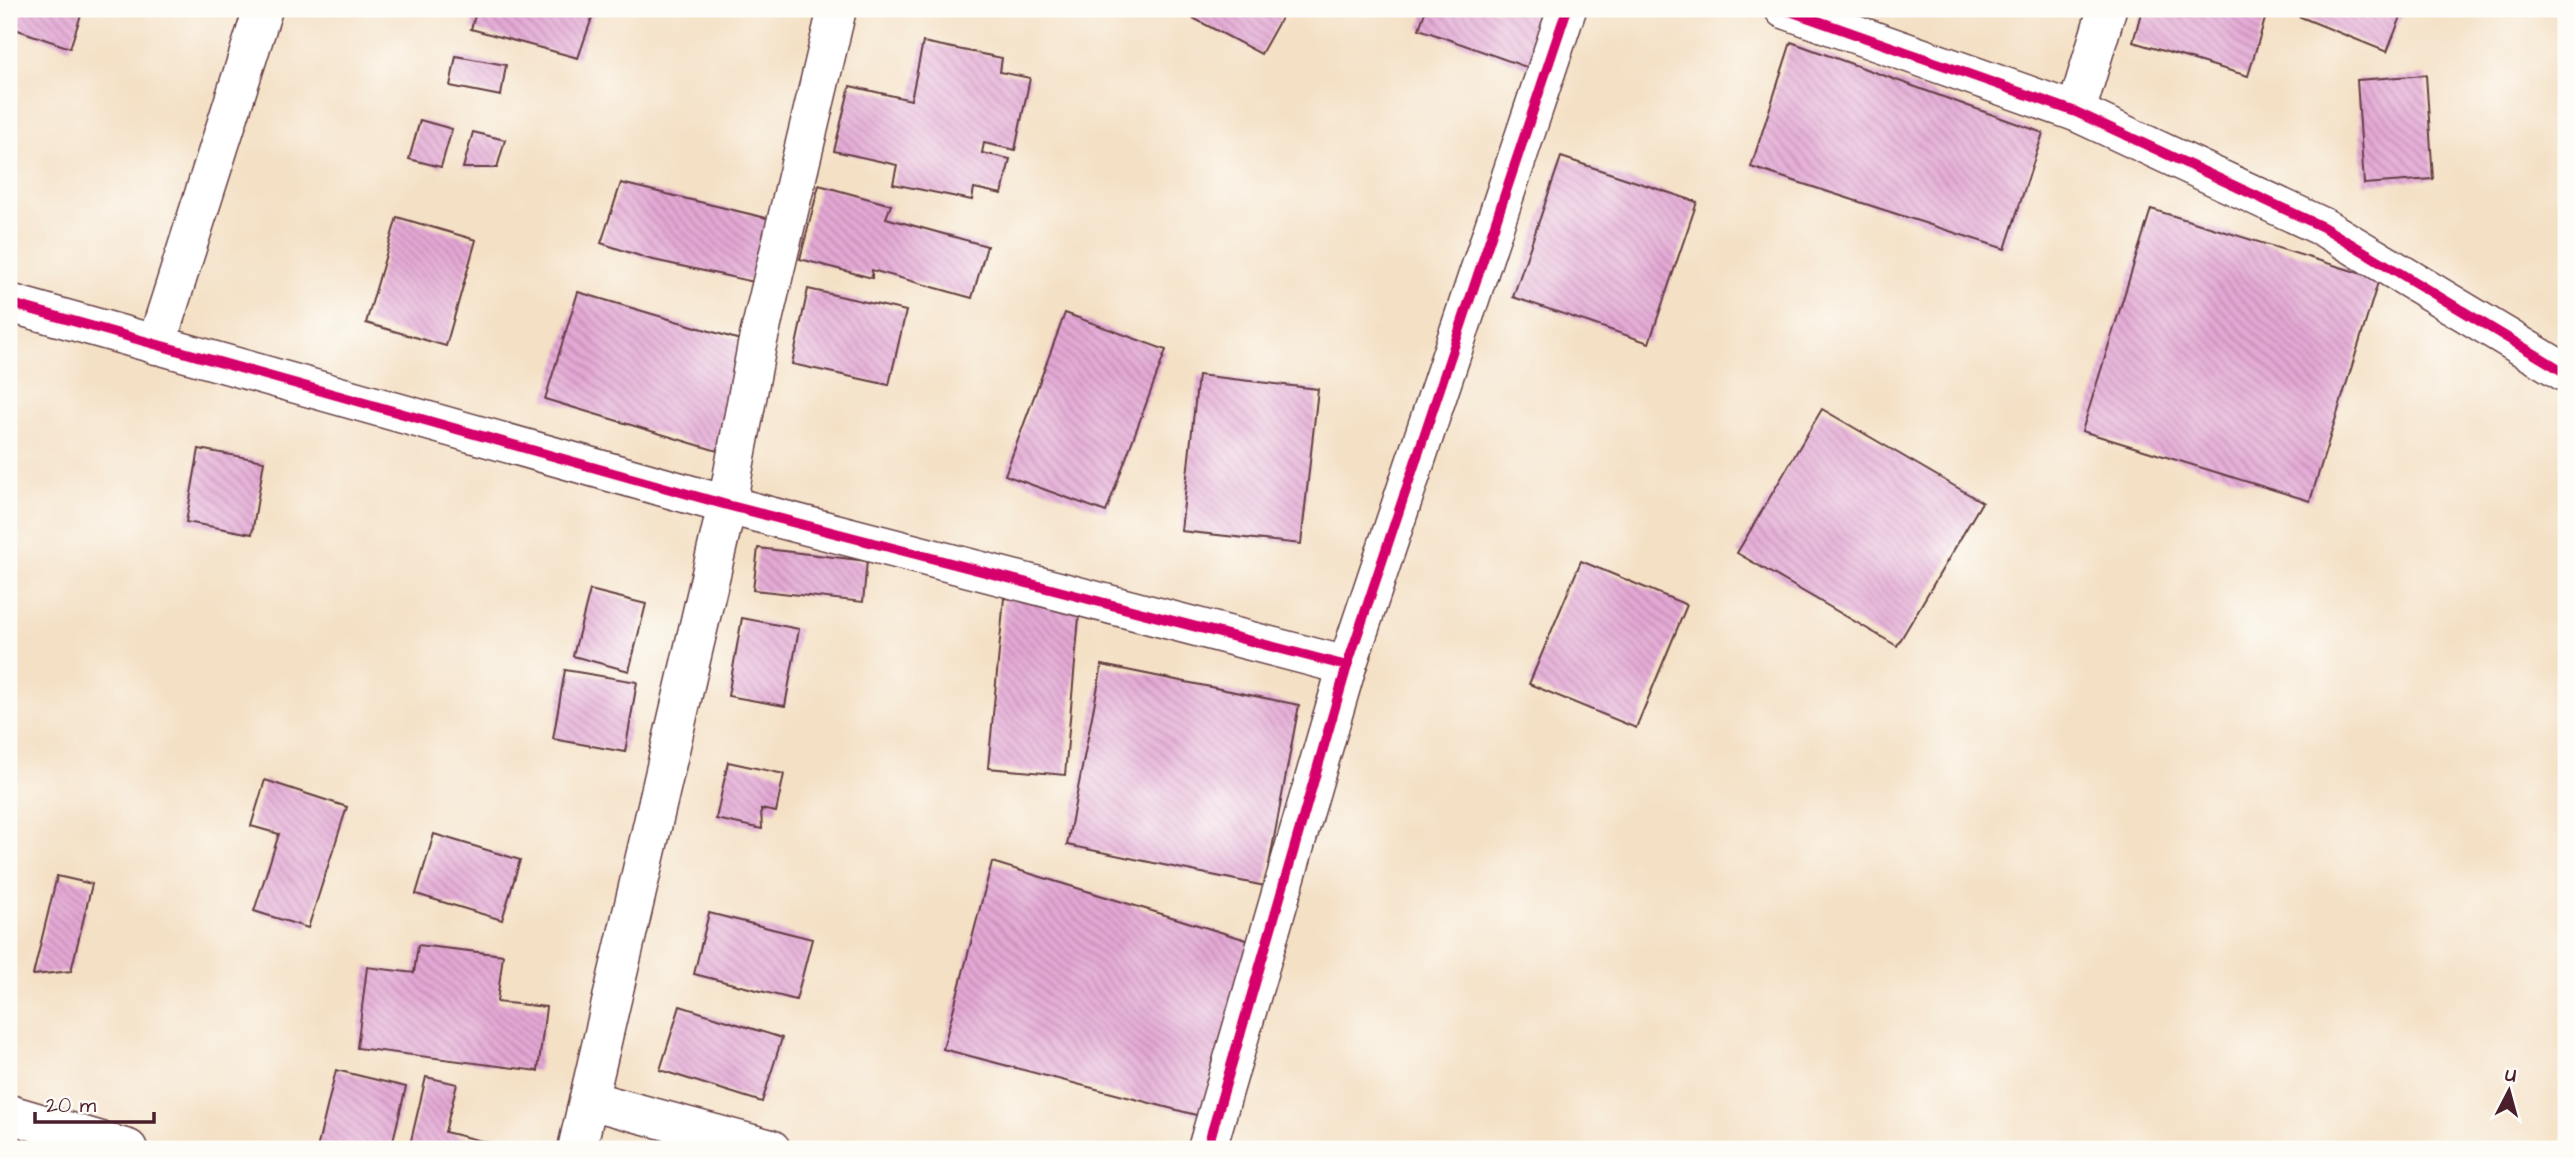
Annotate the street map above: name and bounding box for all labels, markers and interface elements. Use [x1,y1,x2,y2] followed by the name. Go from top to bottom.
[2474,1056,2544,1126] north arrow
[2504,1062,2518,1090] text: U
[35,1081,154,1125] scale bar
[46,1091,97,1120] text: 20 m

